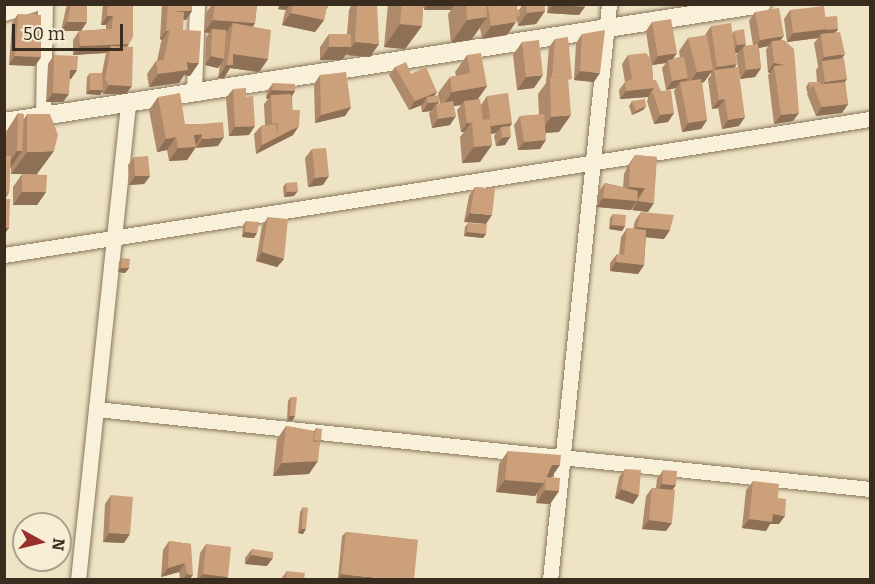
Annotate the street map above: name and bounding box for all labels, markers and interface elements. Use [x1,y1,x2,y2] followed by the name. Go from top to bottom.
[15,12,126,50] scale bar
[23,23,65,45] text: 50 m
[12,512,72,572] north arrow
[48,537,69,552] text: N

